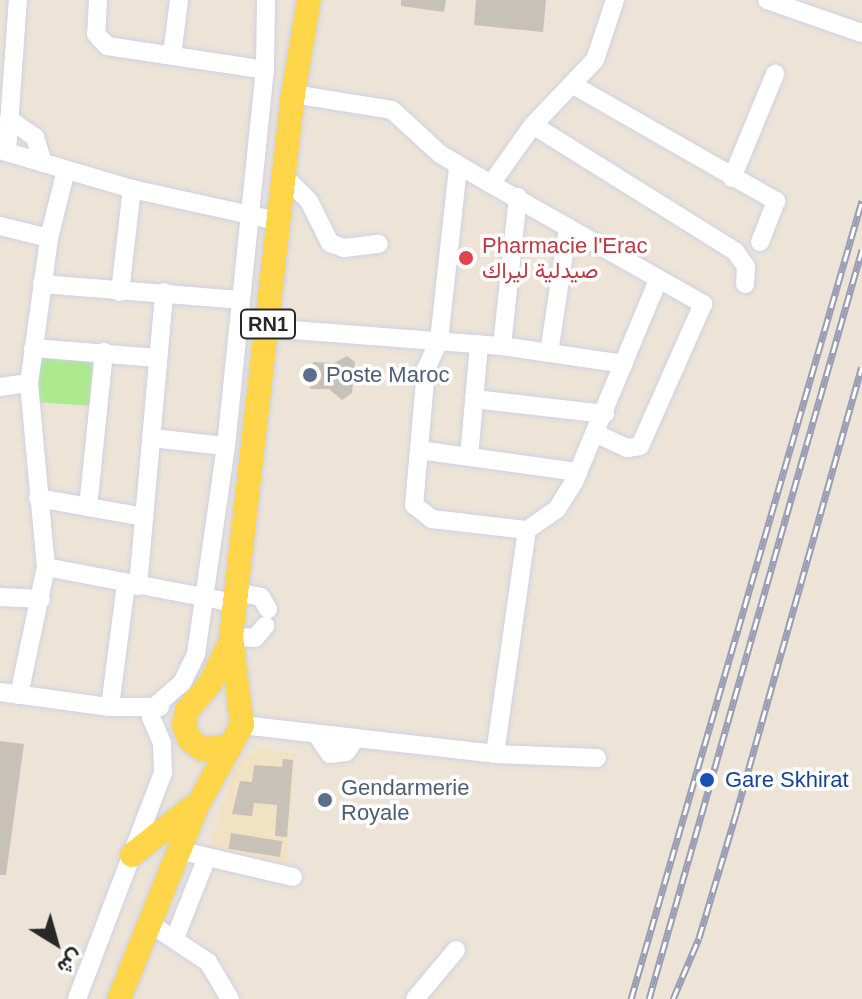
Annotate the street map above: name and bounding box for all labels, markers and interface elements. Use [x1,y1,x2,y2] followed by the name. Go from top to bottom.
[482,232,648,284] place label: Pharmacie l'Erac صيدلية ليراك
[457,249,475,267] marker: Pharmacie l'Erac صيدلية ليراك
[238,308,298,340] road number: RN1
[326,362,449,388] place label: Poste Maroc
[301,366,319,384] marker: Poste Maroc
[725,767,848,793] place label: Gare Skhirat
[696,769,718,791] marker: Gare Skhirat
[341,774,469,826] place label: Gendarmerie Royale
[316,791,334,809] marker: Gendarmerie Royale
[16,903,96,983] north arrow
[53,945,89,981] text: ش

